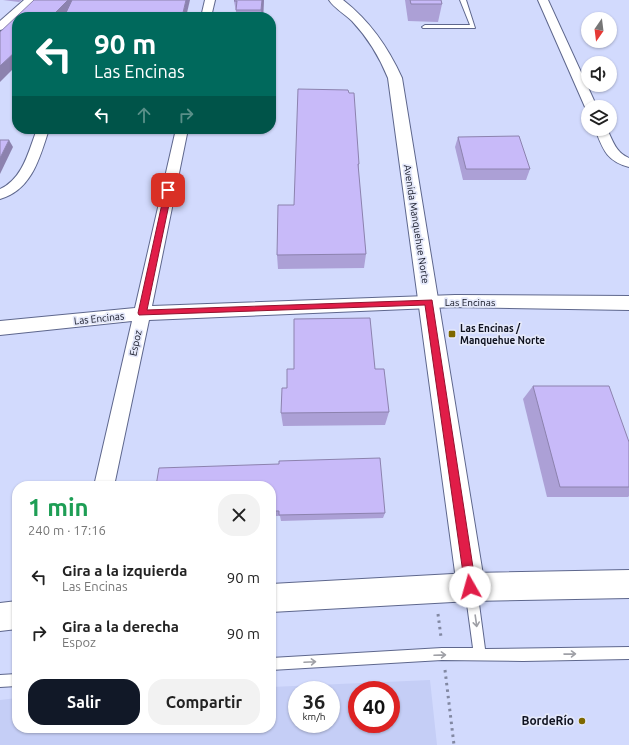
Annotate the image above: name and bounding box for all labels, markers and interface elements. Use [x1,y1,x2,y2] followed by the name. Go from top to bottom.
[581,12,617,48] north arrow
[581,12,617,136] map controls
[28,28,80,80] icon: left
[94,28,156,59] text: 90 m
[581,56,617,92] button: sound
[94,61,185,81] text: Las Encinas
[581,100,617,136] button: layers
[91,104,113,126] icon: left
[133,104,155,126] icon: ahead
[175,104,197,126] icon: right
[402,164,431,284] street label: Avenida Manquehue Norte
[151,173,185,207] pin
[157,179,179,201] icon: arrive
[445,297,495,308] street label: Las Encinas
[73,310,125,327] street label: Las Encinas
[460,323,545,346] place label: Las Encinas / Manquehue Norte
[127,329,144,357] street label: Espoz
[447,329,457,339] marker: Las Encinas / Manquehue Norte
[28,494,89,521] text: 1 min
[218,494,260,536] button: close
[28,523,106,537] text: 240 m · 17:16
[62,562,188,579] text: Gira a la izquierda
[28,566,50,588] icon: left
[449,566,491,608] position arrow
[227,569,260,586] text: 90 m
[62,579,128,593] text: Las Encinas
[472,614,480,627] one-way arrow
[62,618,179,635] text: Gira a la derecha
[28,622,50,644] icon: right
[227,625,260,642] text: 90 m
[62,635,96,649] text: Espoz
[563,650,576,658] one-way arrow
[433,651,446,658] one-way arrow
[303,658,316,665] one-way arrow
[28,679,140,725] button: Salir
[148,679,260,725] button: Compartir
[348,681,400,733] speed limit sign: 40
[303,690,325,713] text: 36
[302,711,326,722] text: km/h
[521,714,574,727] place label: BordeRío
[577,716,587,726] marker: BordeRío

